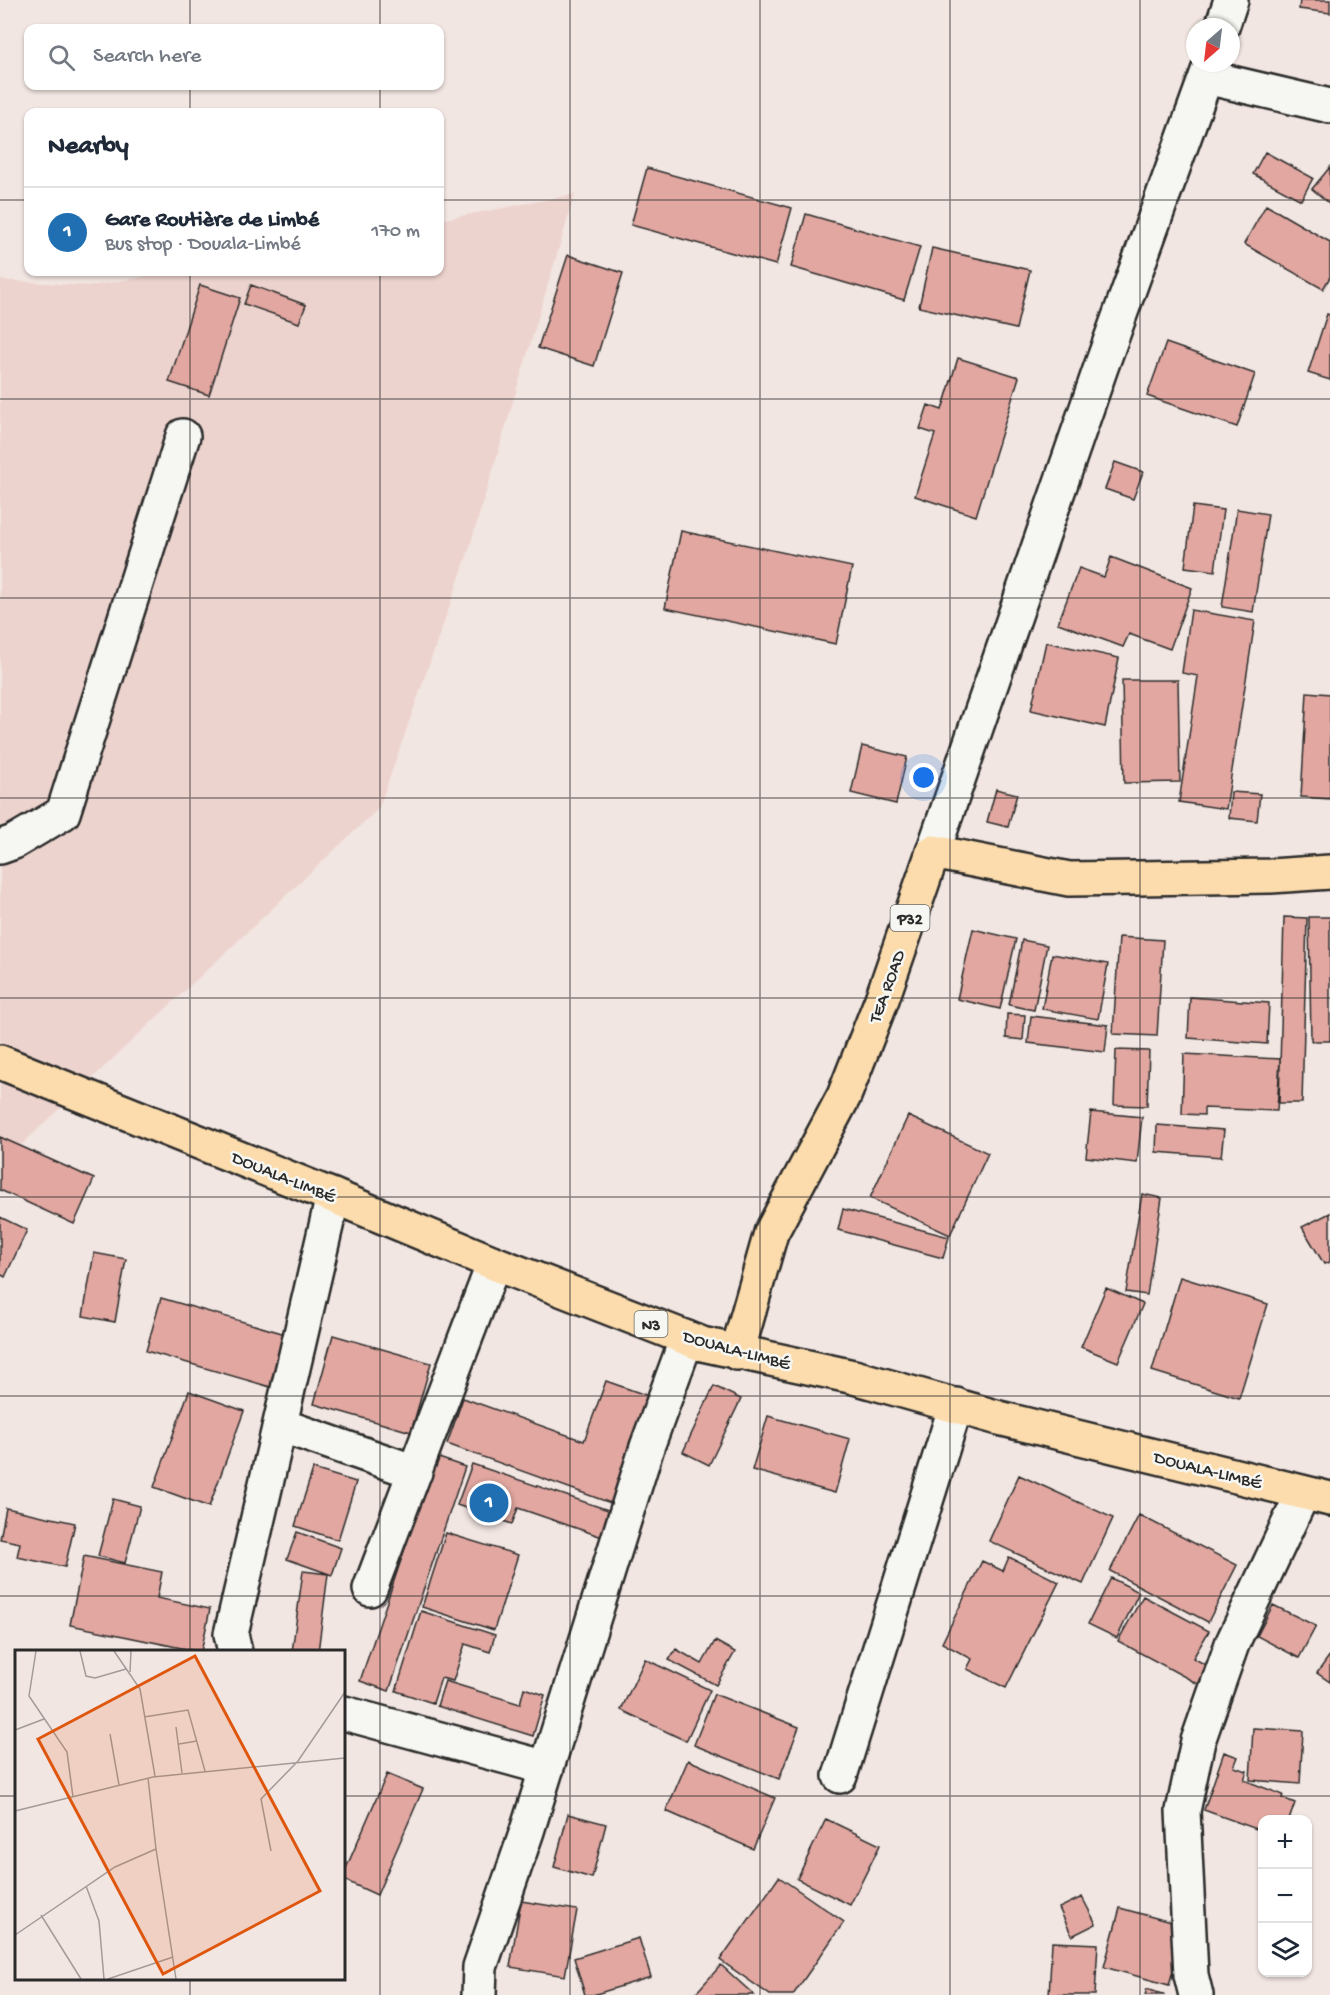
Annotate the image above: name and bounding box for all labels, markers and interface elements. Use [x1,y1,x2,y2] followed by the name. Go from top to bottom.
[1186,18,1240,72] north arrow
[24,24,444,90] search box
[45,41,78,74] icon: search
[93,44,201,70] text: Search here
[48,132,129,163] text: Nearby
[105,208,319,234] text: Gare Routière de Limbé
[63,221,72,244] text: 1
[371,221,420,244] text: 170 m
[105,234,301,257] text: Bus stop · Douala-Limbé
[909,763,938,792] your location
[890,905,930,931] road number: P32
[865,947,911,1027] street label: TEA ROAD
[227,1148,339,1209] street label: DOUALA-LIMBÉ
[634,1311,668,1337] road number: N3
[679,1327,793,1376] street label: DOUALA-LIMBÉ
[1150,1448,1264,1495] street label: DOUALA-LIMBÉ
[470,1480,508,1526] pin: 1
[15,1650,345,1980] inset map
[1258,1815,1312,1977] map controls
[1258,1815,1312,1869] button: +
[1258,1869,1312,1923] button: −
[1258,1923,1312,1977] button: layers

